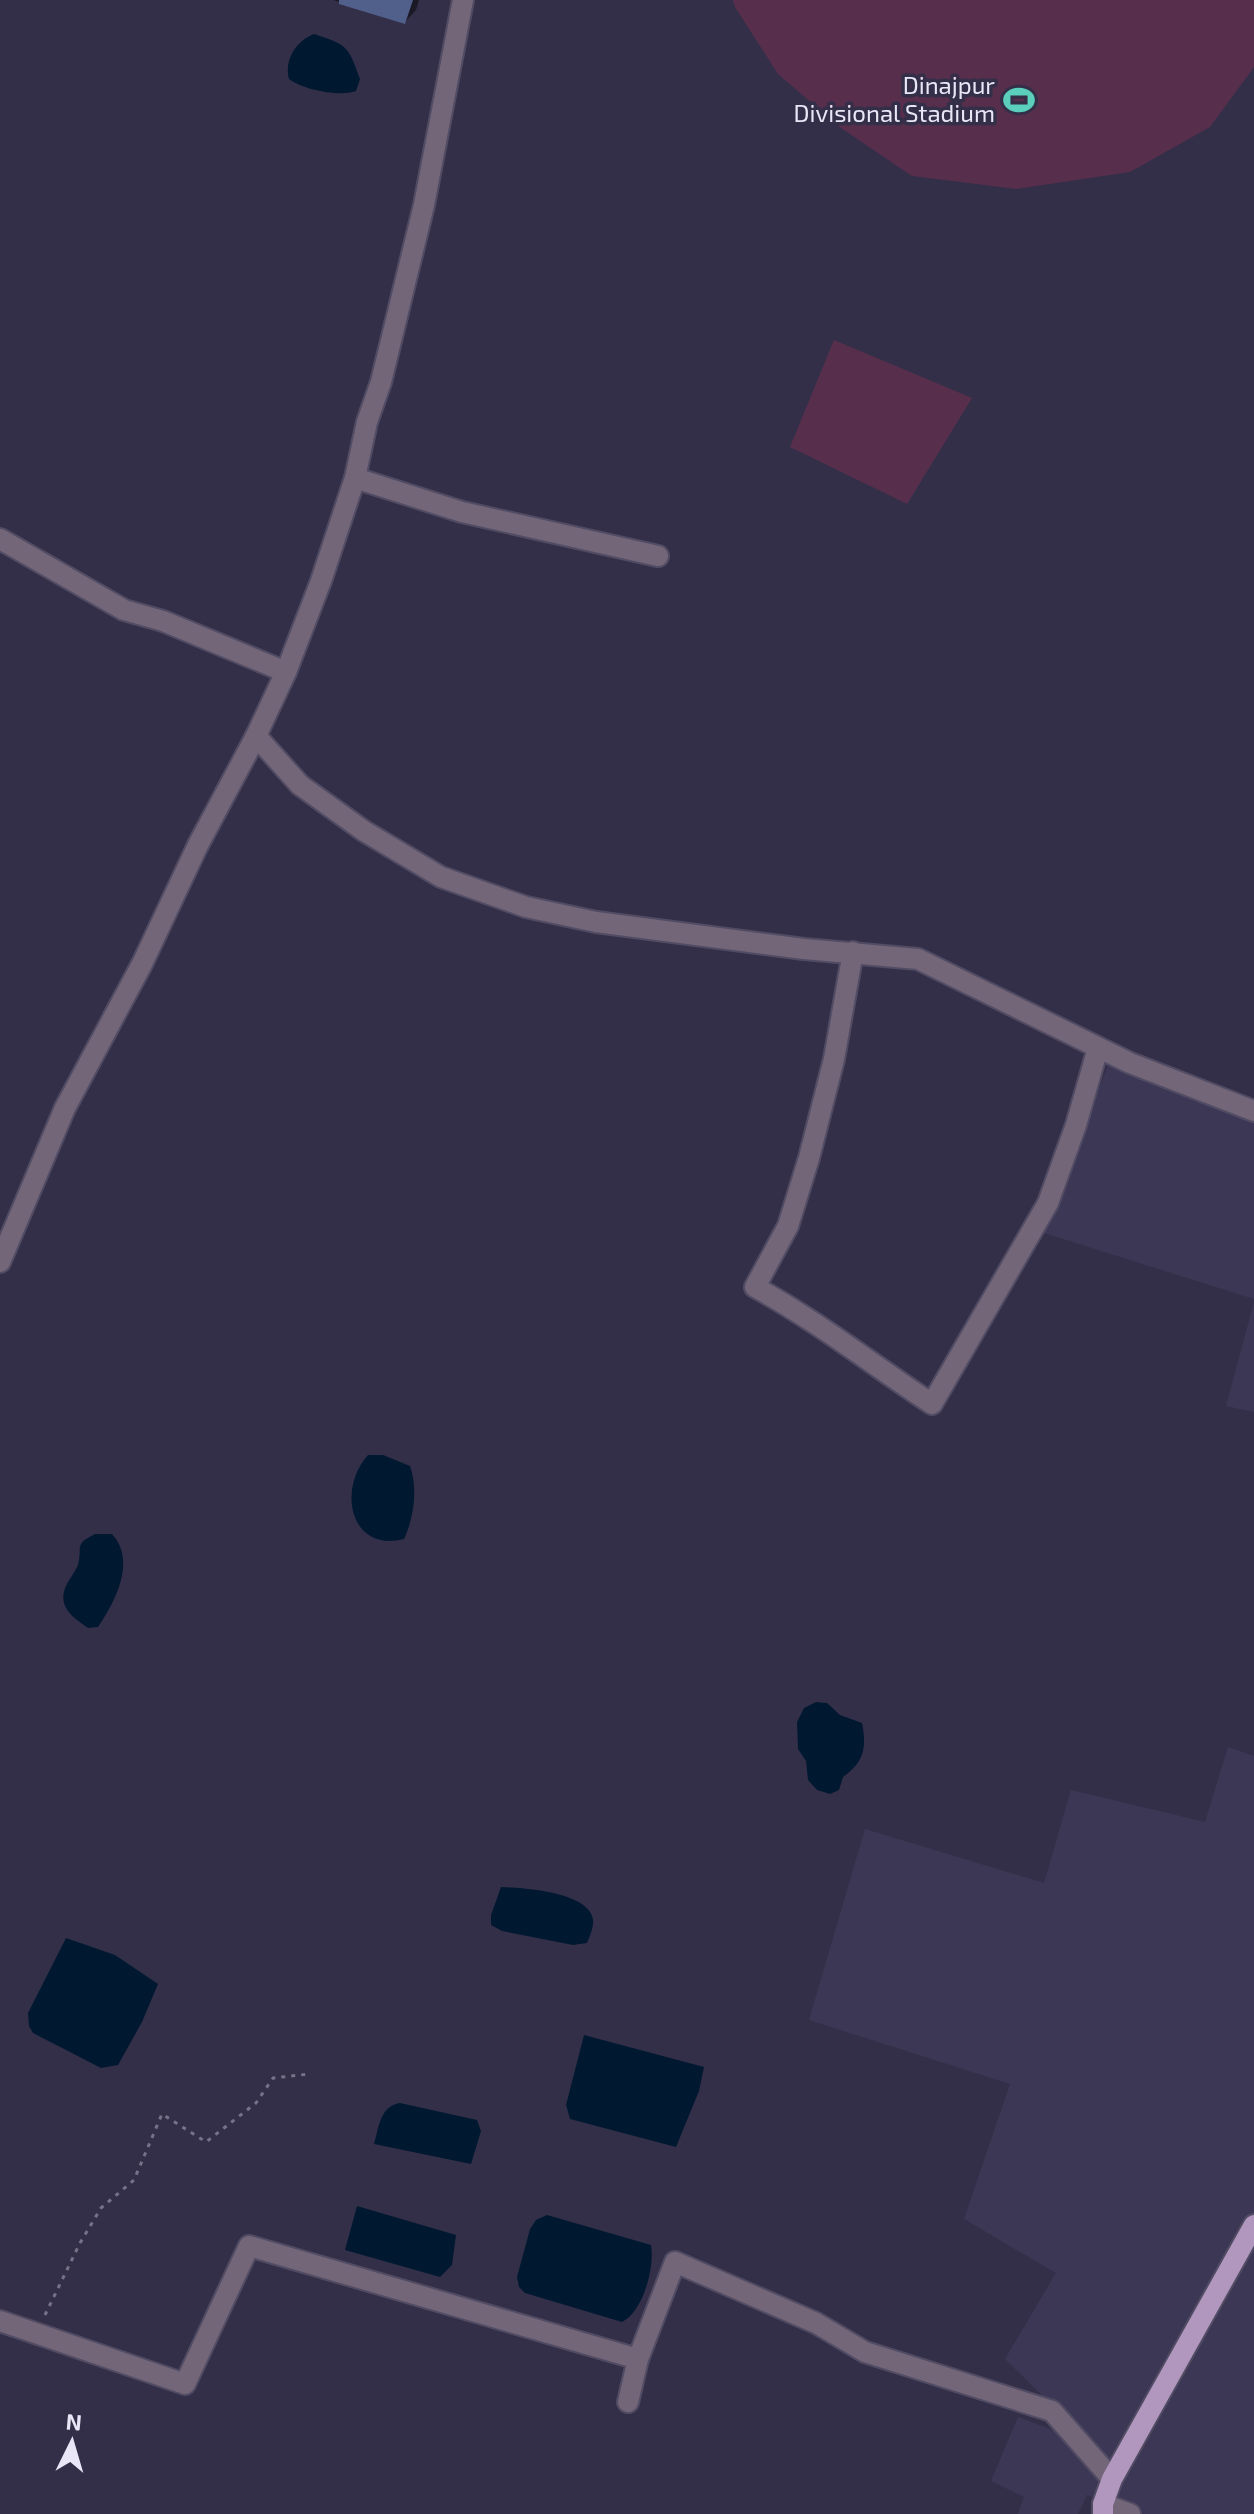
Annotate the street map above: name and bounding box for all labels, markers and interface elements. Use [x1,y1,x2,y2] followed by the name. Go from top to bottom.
[794,70,995,127] place label: Dinajpur Divisional Stadium
[1002,83,1036,117] sports icon: Dinajpur Divisional Stadium
[32,2402,112,2482] north arrow
[65,2407,83,2435] text: N

